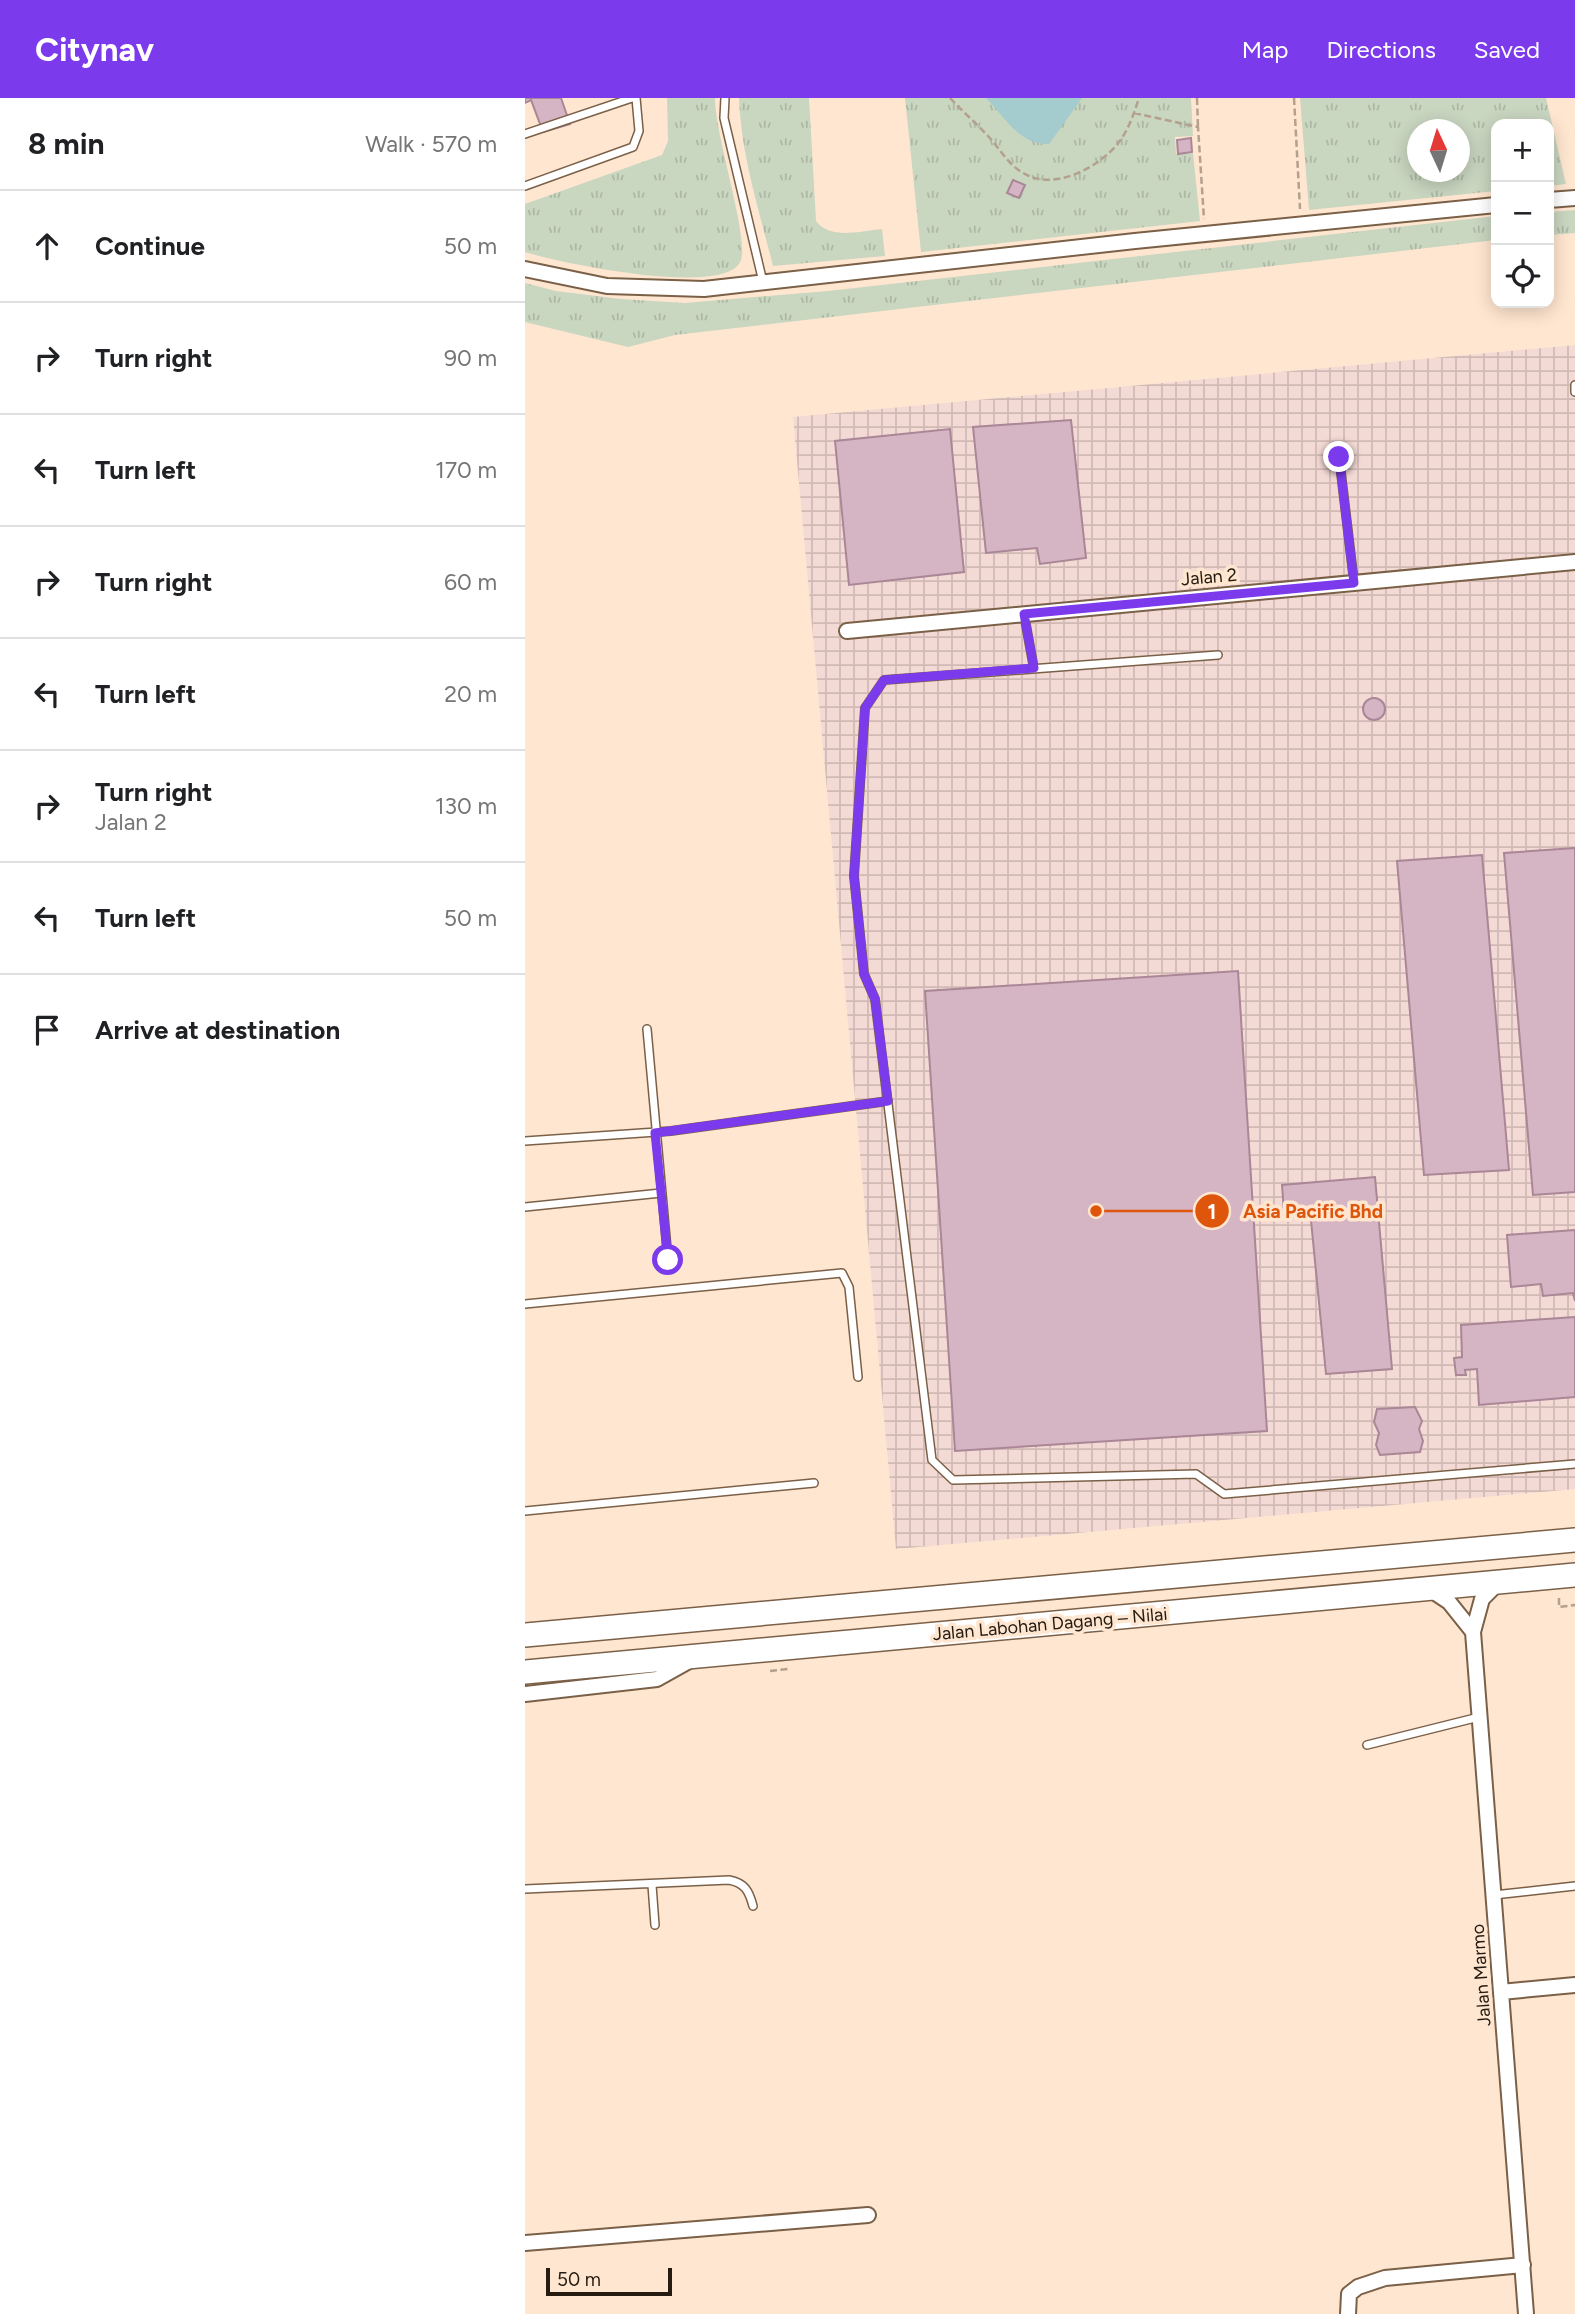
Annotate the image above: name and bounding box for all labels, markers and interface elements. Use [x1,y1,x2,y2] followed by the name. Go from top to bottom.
[35,30,154,69] text: Citynav
[1242,35,1288,64] text: Map
[1326,35,1436,64] text: Directions
[1474,35,1540,64] text: Saved
[1407,119,1470,182] north arrow
[1491,119,1554,308] map controls
[1491,119,1554,182] button: +
[28,125,105,162] text: 8 min
[365,130,497,158] text: Walk · 570 m
[1491,182,1554,245] button: −
[28,227,66,265] icon: ahead
[95,230,205,262] text: Continue
[444,232,497,260] text: 50 m
[1491,245,1554,308] button: locate
[28,339,66,377] icon: right
[95,342,212,374] text: Turn right
[444,344,497,372] text: 90 m
[1323,441,1354,472] route end
[28,451,66,489] icon: left
[95,454,196,486] text: Turn left
[435,456,497,484] text: 170 m
[28,563,66,601] icon: right
[1180,564,1238,590] street label: Jalan 2
[95,566,212,598] text: Turn right
[444,568,497,596] text: 60 m
[28,675,66,713] icon: left
[95,678,196,710] text: Turn left
[444,680,497,708] text: 20 m
[95,776,212,808] text: Turn right
[28,787,66,825] icon: right
[435,792,497,820] text: 130 m
[95,808,167,836] text: Jalan 2
[28,899,66,937] icon: left
[95,902,196,934] text: Turn left
[444,904,497,932] text: 50 m
[28,1011,66,1049] icon: arrive
[95,1014,340,1046] text: Arrive at destination
[1194,1191,1397,1231] callout: Asia Pacific Bhd
[1208,1199,1216,1224] text: 1
[1243,1200,1383,1223] text: Asia Pacific Bhd
[652,1244,683,1275] route start
[932,1603,1168,1645] street label: Jalan Labohan Dagang ‒ Nilai
[1466,1923,1496,2027] street label: Jalan Marmo
[546,2265,672,2297] scale bar
[557,2268,601,2291] text: 50 m

